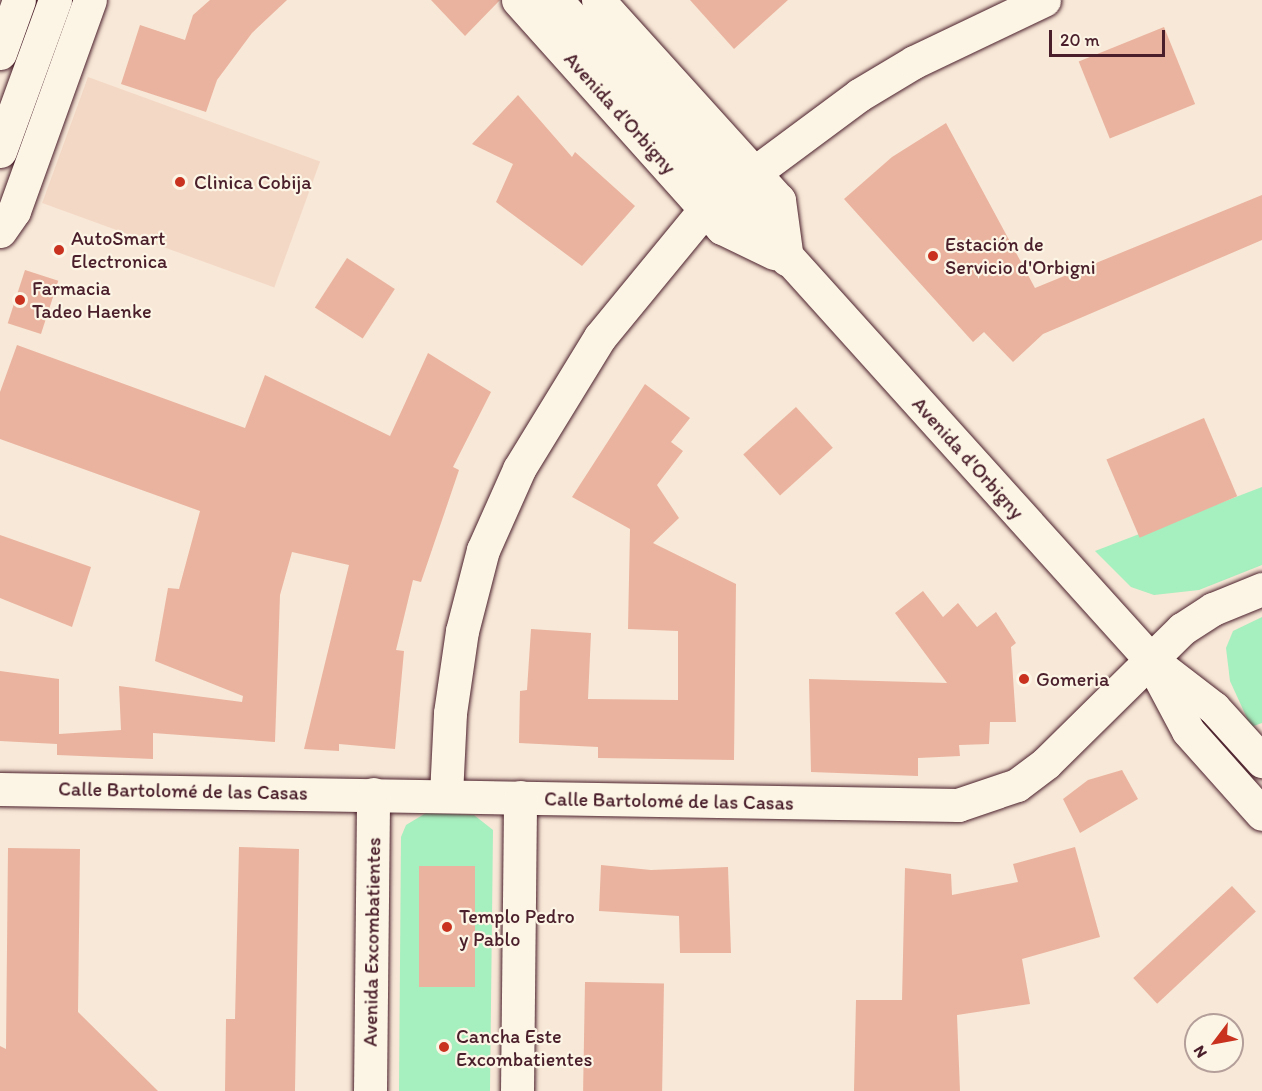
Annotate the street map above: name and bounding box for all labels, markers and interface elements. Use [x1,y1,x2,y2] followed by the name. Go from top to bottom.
[1052,18,1168,56] scale bar
[1060,29,1100,51] text: 20 m
[559,47,681,179] street label: Avenida d'Orbigny
[194,170,312,194] place label: Clinica Cobija
[171,173,189,191] marker: Clinica Cobija
[71,226,167,273] place label: AutoSmart Electronica
[945,232,1096,279] place label: Estación de Servicio d'Orbigni
[52,243,66,257] marker: AutoSmart Electronica
[926,249,940,263] marker: Estación de Servicio d'Orbigni
[32,276,152,323] place label: Farmacia Tadeo Haenke
[13,293,27,307] marker: Farmacia Tadeo Haenke
[907,392,1029,524] street label: Avenida d'Orbigny
[1036,667,1109,691] place label: Gomeria
[1017,672,1031,686] marker: Gomeria
[58,777,308,805] street label: Calle Bartolomé de las Casas
[544,787,794,815] street label: Calle Bartolomé de las Casas
[358,837,386,1047] street label: Avenida Excombatientes
[459,904,574,951] place label: Templo Pedro y Pablo
[440,920,454,934] marker: Templo Pedro y Pablo
[1184,1013,1244,1073] north arrow
[456,1024,592,1071] place label: Cancha Este Excombatientes
[437,1040,451,1054] marker: Cancha Este Excombatientes
[1189,1042,1211,1061] text: N

